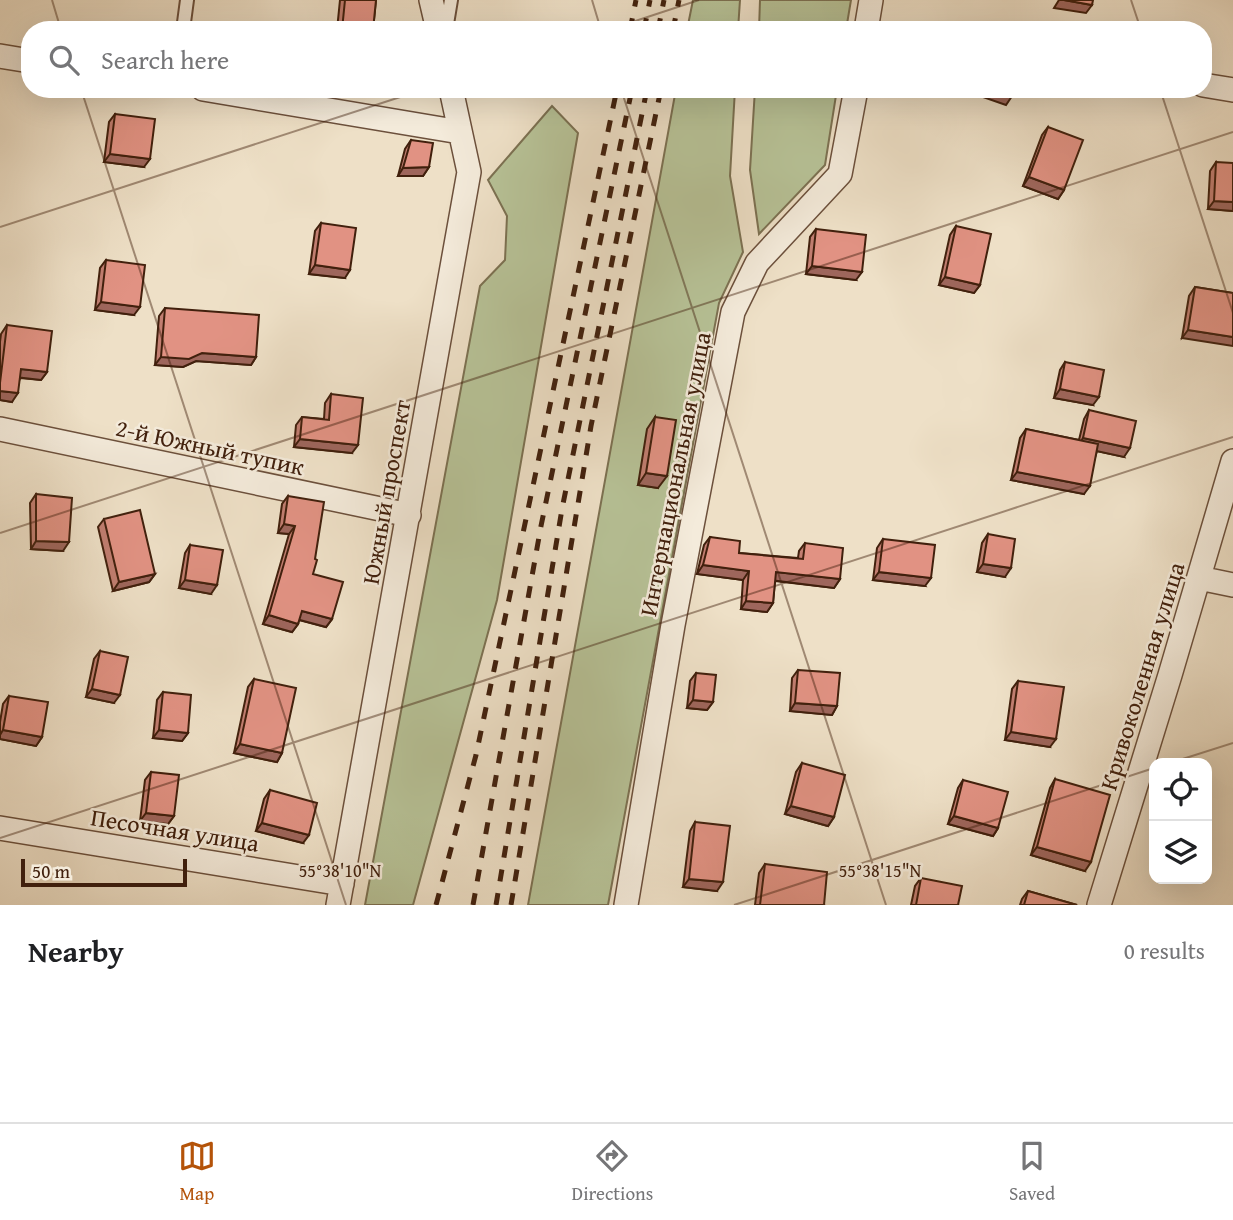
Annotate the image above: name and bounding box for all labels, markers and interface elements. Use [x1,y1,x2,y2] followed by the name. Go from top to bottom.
[21,21,1212,98] search box
[101,40,229,79] text: Search here
[45,41,83,79] icon: search
[630,328,720,619] street label: Интернациональная улица
[353,397,420,587] street label: Южный проспект
[112,410,308,484] street label: 2-й Южный тупик
[1091,557,1194,794] street label: Кривоколенная улица
[1149,758,1212,884] map controls
[1149,758,1212,821] button: locate
[88,799,262,861] street label: Песочная улица
[1149,821,1212,884] button: layers
[21,856,187,888] scale bar
[32,857,70,885] text: 50 m
[299,857,382,884] text: 55°38'10"N
[839,857,922,884] text: 55°38'15"N
[28,929,124,973] text: Nearby
[1124,934,1205,967] text: 0 results
[178,1137,216,1207] tab: Map
[572,1137,653,1207] tab: Directions
[1009,1137,1055,1207] tab: Saved

